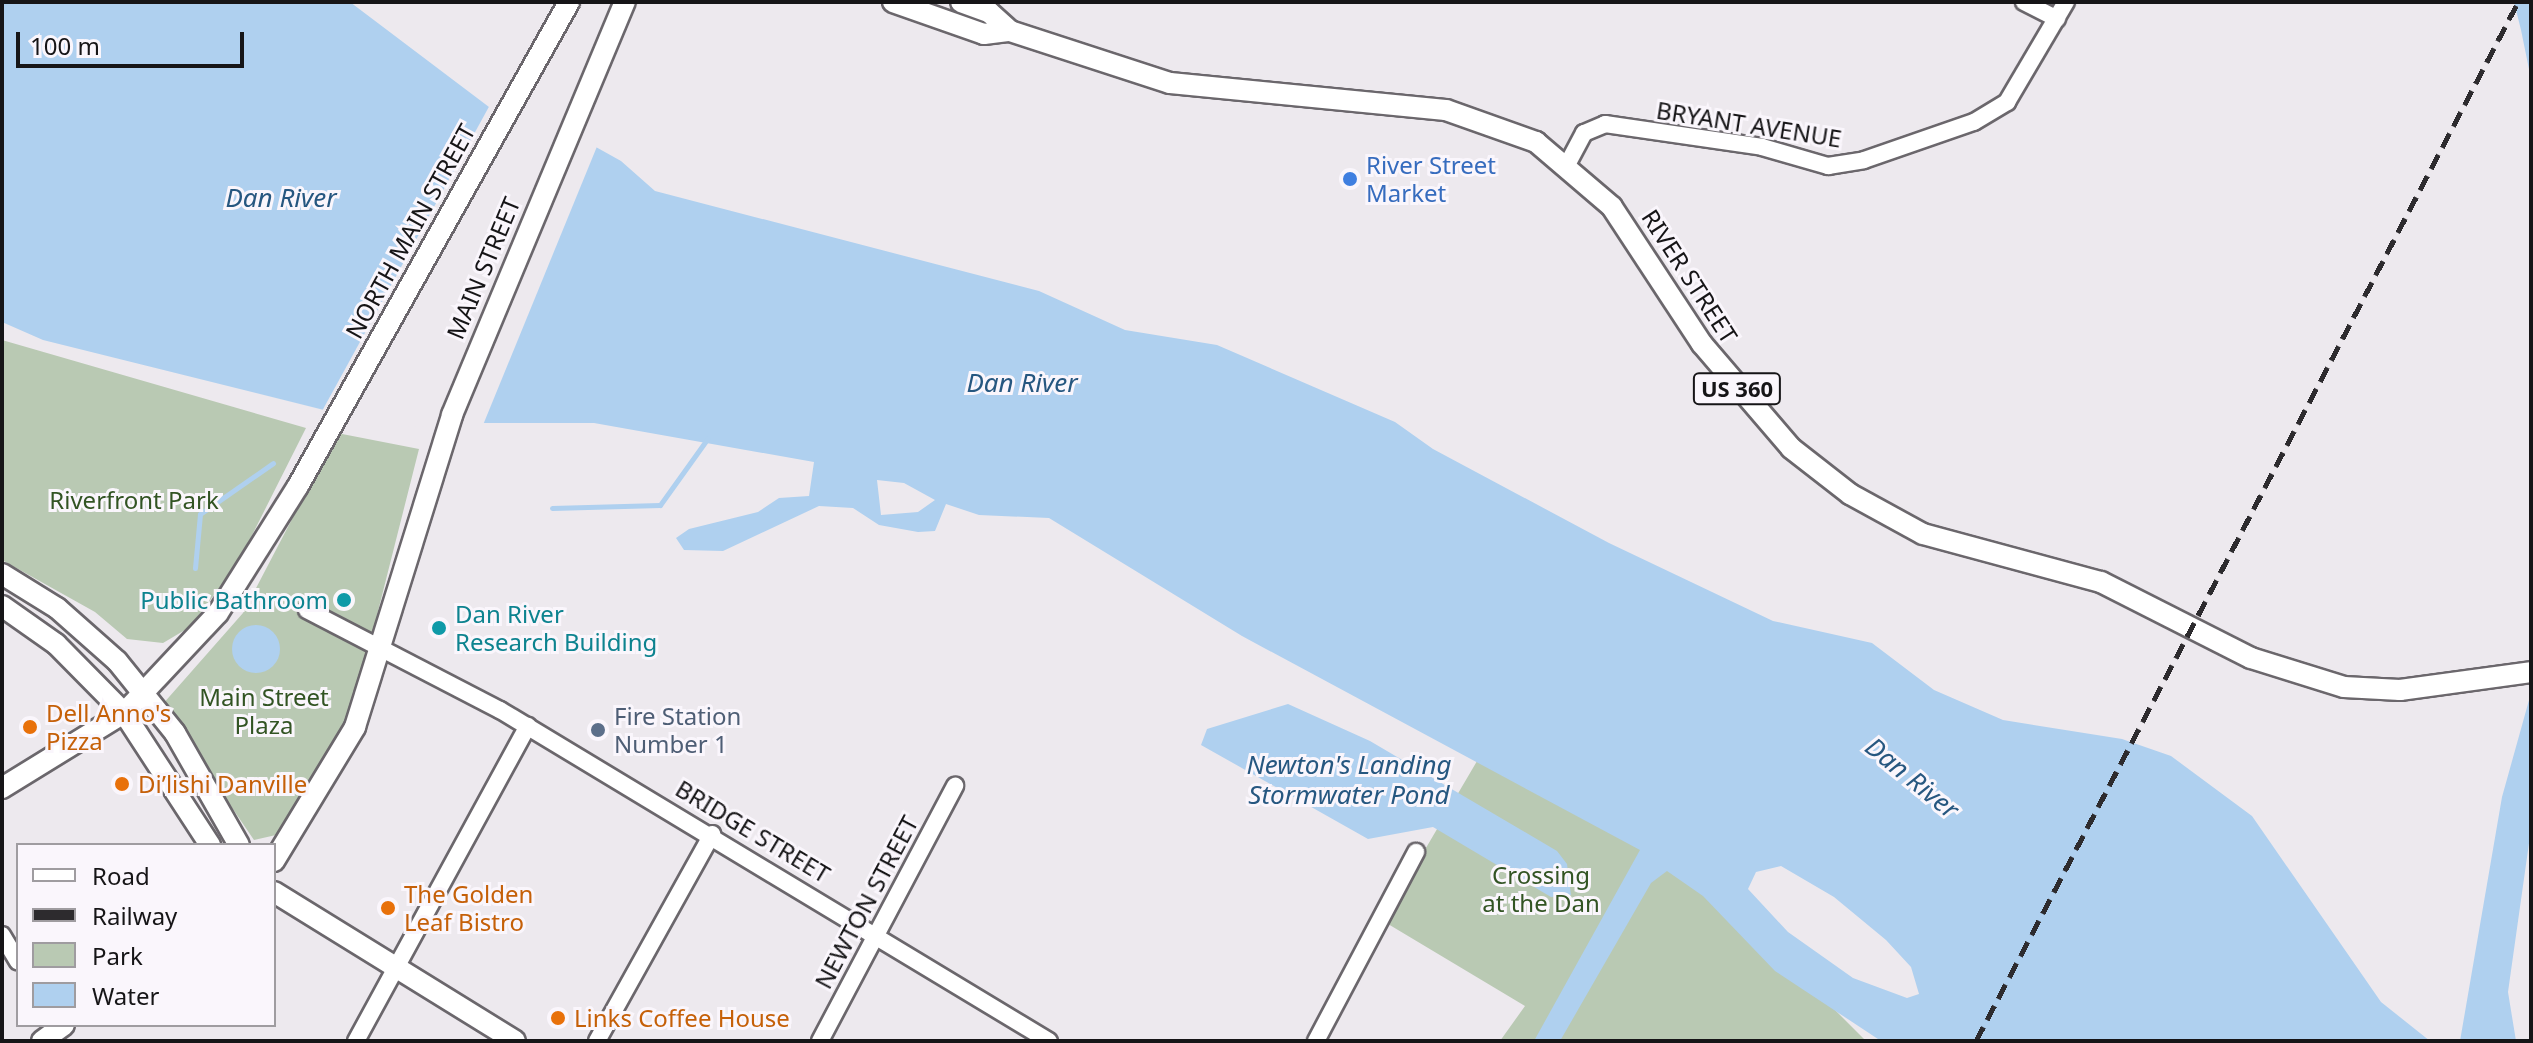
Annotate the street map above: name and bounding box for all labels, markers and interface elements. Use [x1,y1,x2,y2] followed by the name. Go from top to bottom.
[20,16,248,66] scale bar
[30,29,100,62] text: 100 m
[1654,95,1844,153] street label: BRYANT AVENUE
[339,119,481,343] street label: NORTH MAIN STREET
[1366,151,1496,207] place label: River Street Market
[1341,170,1359,188] marker: River Street Market
[226,182,336,214] water label: Dan River
[440,193,526,343] street label: MAIN STREET
[1636,204,1744,348] street label: RIVER STREET
[967,367,1077,399] water label: Dan River
[1691,371,1783,407] road number: US 360
[49,486,219,514] park label: Riverfront Park
[140,586,328,614] place label: Public Bathroom
[335,591,353,609] marker: Public Bathroom
[455,600,657,656] place label: Dan River Research Building
[430,619,448,637] marker: Dan River Research Building
[199,683,329,739] park label: Main Street Plaza
[46,699,171,755] place label: Dell Anno's Pizza
[614,702,741,758] place label: Fire Station Number 1
[21,718,39,736] marker: Dell Anno's Pizza
[589,721,607,739] marker: Fire Station Number 1
[1859,731,1965,825] water label: Dan River
[1246,749,1452,810] water label: Newton's Landing Stormwater Pond
[138,770,307,798] place label: Di’lishi Danville
[671,774,835,888] street label: BRIDGE STREET
[113,775,131,793] marker: Di’lishi Danville
[808,811,924,993] street label: NEWTON STREET
[16,843,276,1027] legend
[92,859,150,892] text: Road
[1482,861,1600,917] park label: Crossing at the Dan
[404,880,533,936] place label: The Golden Leaf Bistro
[92,899,177,932] text: Railway
[379,899,397,917] marker: The Golden Leaf Bistro
[92,939,143,972] text: Park
[92,979,159,1012] text: Water
[574,1004,790,1032] place label: Links Coffee House
[549,1009,567,1027] marker: Links Coffee House

